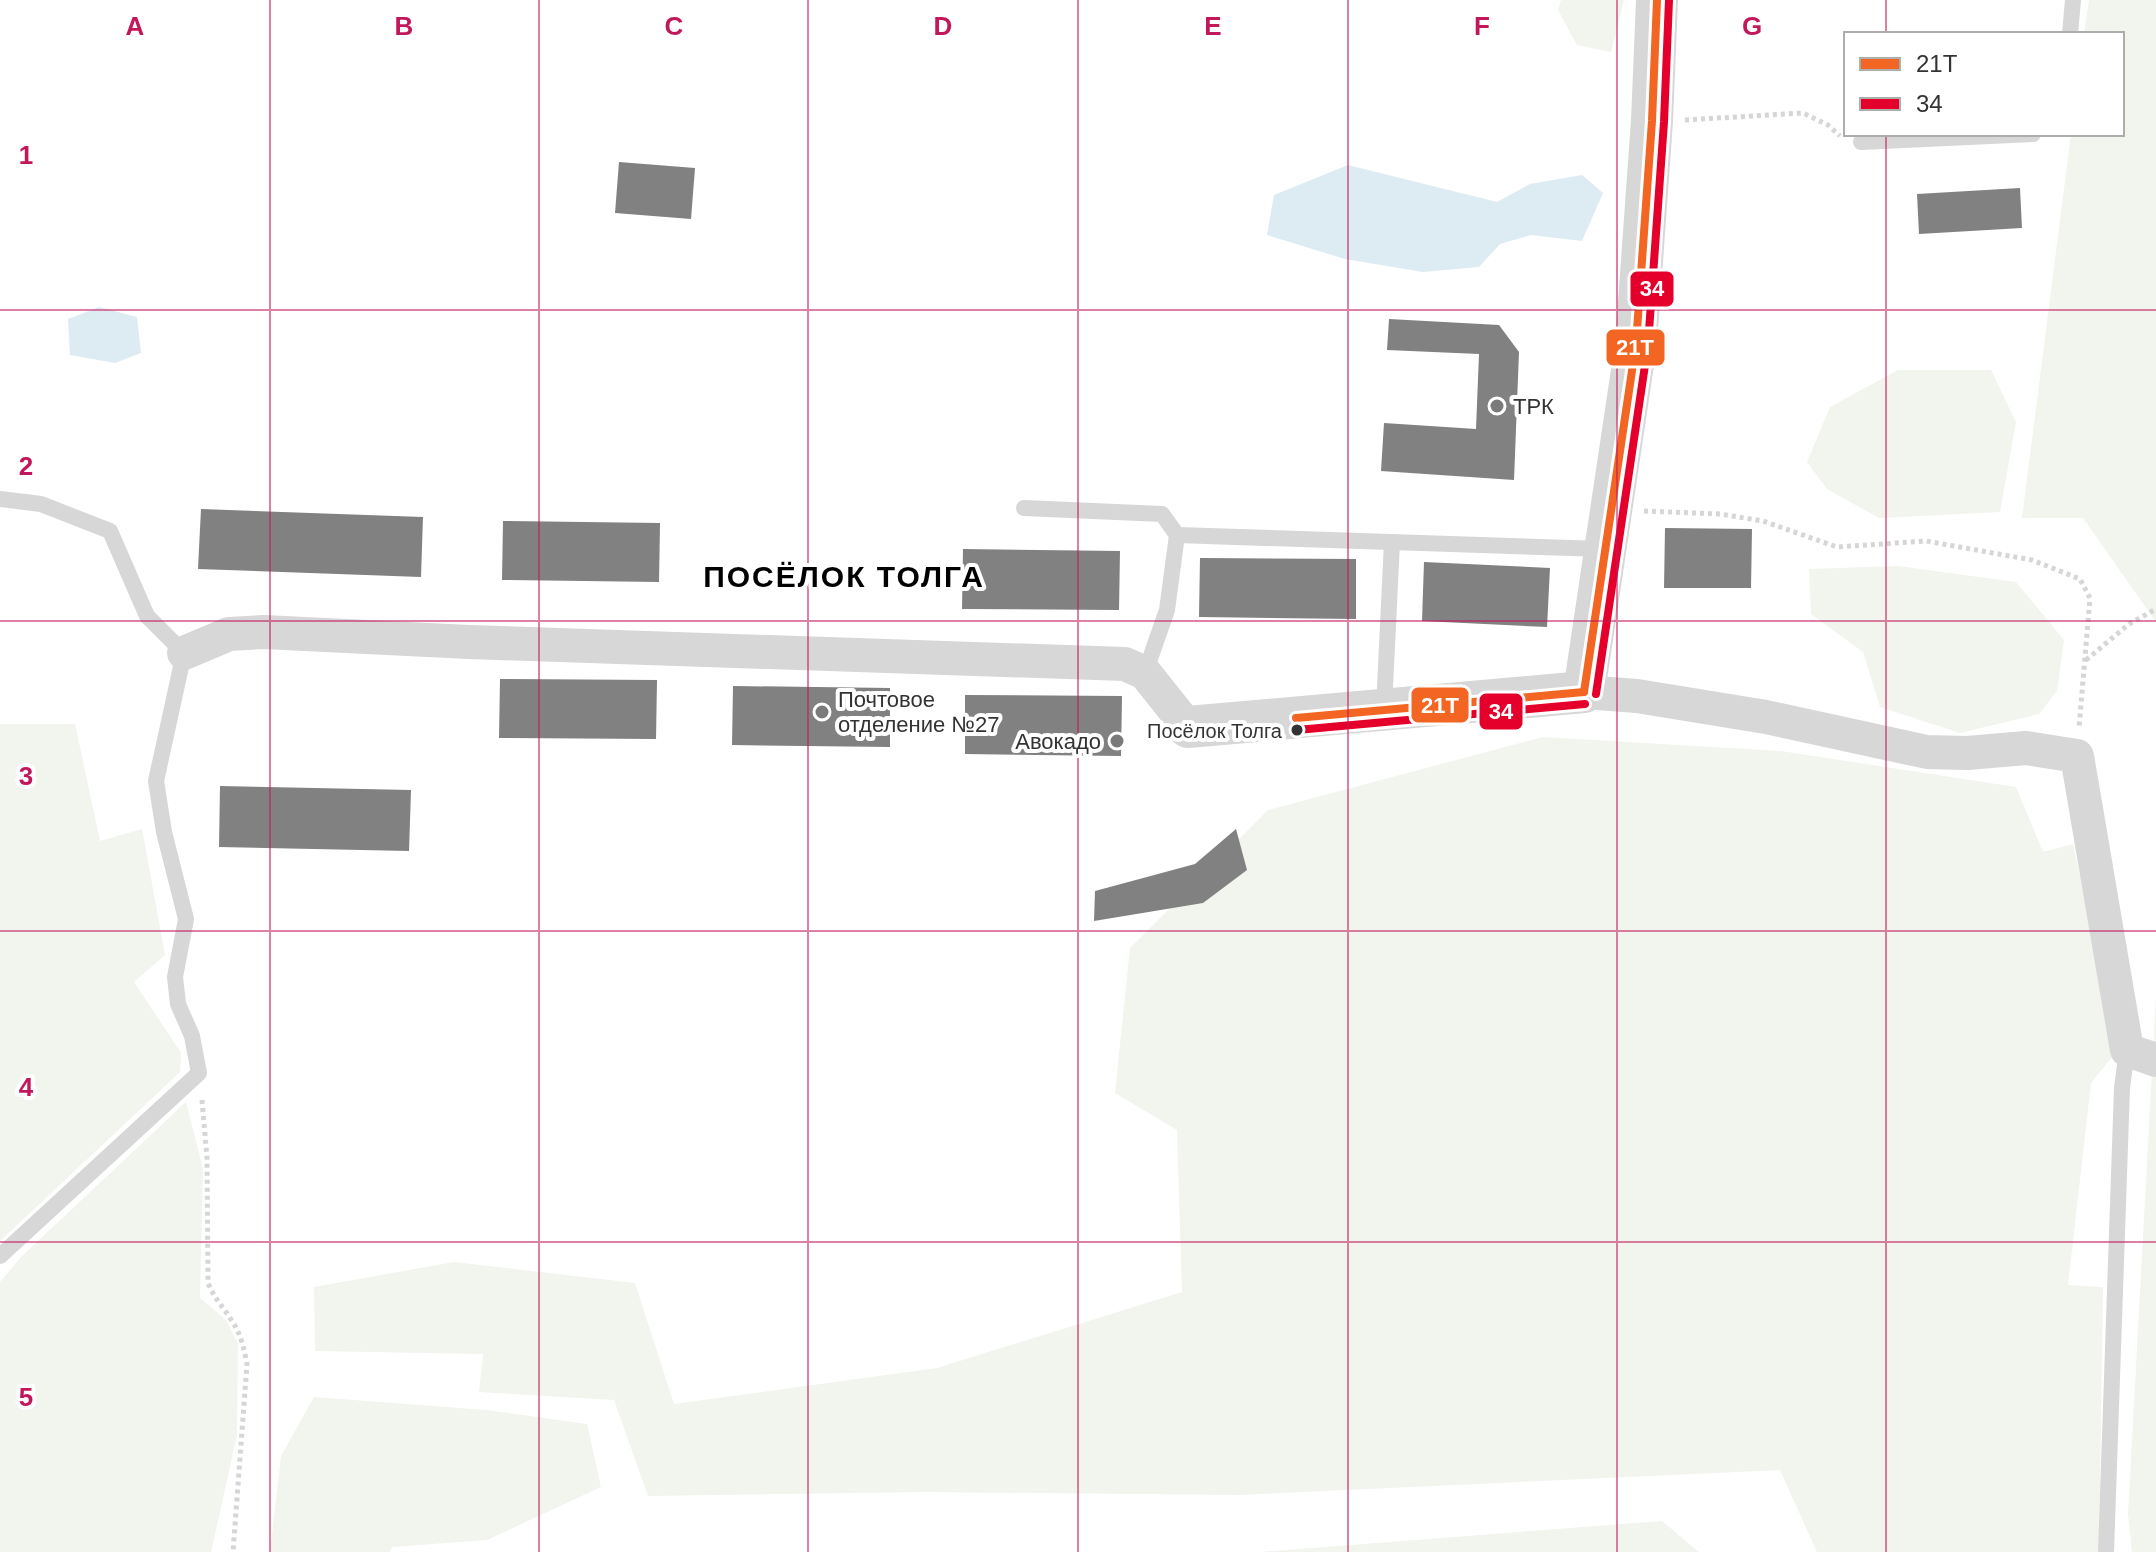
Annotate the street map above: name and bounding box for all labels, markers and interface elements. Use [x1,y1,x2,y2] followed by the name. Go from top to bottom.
[126,11,145,41] text: A
[395,11,413,41] text: B
[665,11,684,41] text: C
[934,11,952,41] text: D
[1204,11,1222,41] text: E
[1474,11,1490,41] text: F
[1742,11,1762,41] text: G
[1844,32,2124,136] legend
[1916,50,1958,77] text: 21Т
[1916,90,1943,117] text: 34
[19,140,33,170] text: 1
[1629,270,1675,308] line badge: 34
[1640,276,1665,301] text: 34
[1605,328,1666,367] line badge: 21Т
[1616,335,1655,360] text: 21Т
[1513,394,1554,419] place label: ТРК
[1488,397,1506,415] marker: ТРК
[19,451,33,481] text: 2
[703,560,985,593] district label: ПОСЁЛОК ТОЛГА
[1410,686,1470,724] line badge: 21Т
[838,687,999,737] place label: Почтовое отделение №27
[1478,692,1524,731] line badge: 34
[1421,693,1460,718] text: 21Т
[1489,699,1514,724] text: 34
[813,703,831,721] marker: Почтовое отделение №27
[1147,720,1283,742] place label: Посёлок Толга
[1289,722,1305,738] marker: Посёлок Толга
[1015,729,1101,754] place label: Авокадо
[1108,732,1126,750] marker: Авокадо
[19,761,33,791] text: 3
[19,1072,34,1102] text: 4
[19,1382,33,1412] text: 5

